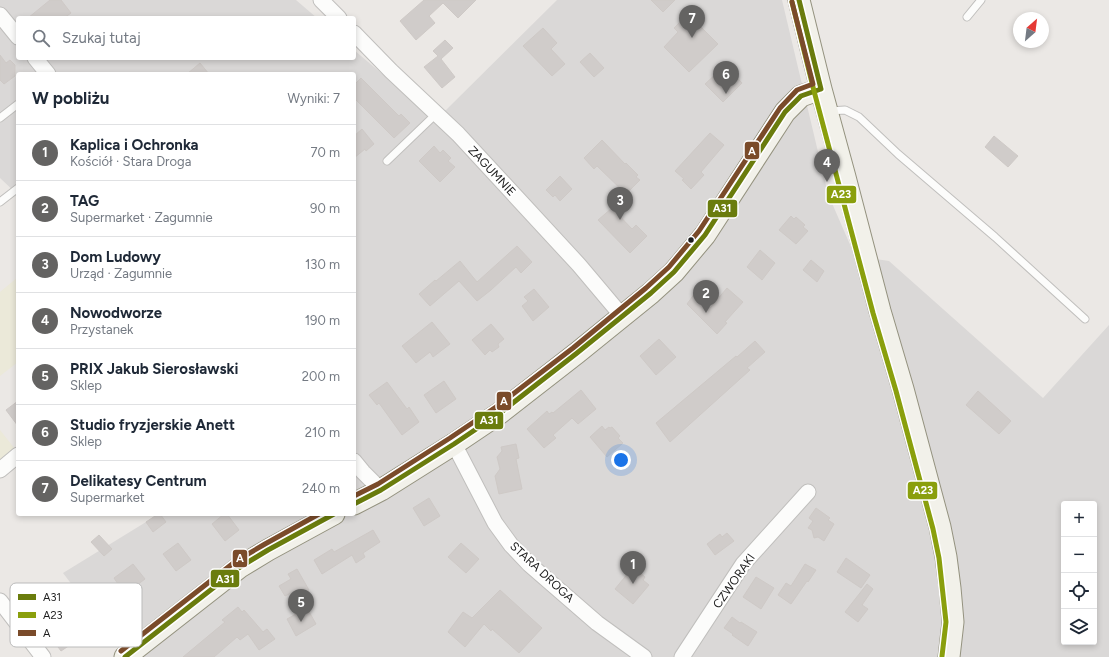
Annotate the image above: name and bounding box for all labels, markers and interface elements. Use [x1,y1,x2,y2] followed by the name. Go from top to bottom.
[679,5,705,38] pin: 7
[1013,12,1049,48] north arrow
[16,16,356,60] search box
[30,27,52,49] icon: search
[62,29,141,47] text: Szukaj tutaj
[713,61,739,94] pin: 6
[32,88,109,108] text: W pobliżu
[288,91,340,106] text: Wyniki: 7
[70,136,199,154] text: Kaplica i Ochronka
[744,141,760,160] line badge: A
[465,143,519,199] street label: ZAGUMNIE
[42,145,48,160] text: 1
[310,145,340,160] text: 70 m
[748,145,756,158] text: A
[814,149,840,182] pin: 4
[70,154,191,169] text: Kościół · Stara Droga
[826,185,857,204] line badge: A23
[607,187,633,220] pin: 3
[831,188,851,201] text: A23
[70,192,99,210] text: TAG
[707,199,738,218] line badge: A31
[41,201,49,216] text: 2
[310,201,340,216] text: 90 m
[713,202,731,215] text: A31
[70,210,213,225] text: Supermarket · Zagumnie
[686,235,696,245] unlabelled marker
[70,248,161,266] text: Dom Ludowy
[41,257,49,272] text: 3
[305,257,340,272] text: 130 m
[70,266,172,281] text: Urząd · Zagumnie
[693,280,719,313] pin: 2
[70,304,162,322] text: Nowodworze
[41,313,49,328] text: 4
[305,313,340,328] text: 190 m
[70,322,133,337] text: Przystanek
[70,360,239,378] text: PRIX Jakub Sierosławski
[41,369,49,384] text: 5
[302,369,340,384] text: 200 m
[70,378,102,393] text: Sklep
[496,391,512,411] line badge: A
[500,395,508,408] text: A
[474,411,504,430] line badge: A31
[480,414,498,427] text: A31
[70,416,235,434] text: Studio fryzjerskie Anett
[41,425,49,440] text: 6
[305,425,340,440] text: 210 m
[70,434,102,449] text: Sklep
[611,450,631,470] your location
[70,472,207,490] text: Delikatesy Centrum
[41,481,49,496] text: 7
[302,481,340,496] text: 240 m
[907,481,938,500] line badge: A23
[913,484,933,497] text: A23
[70,490,145,505] text: Supermarket
[1061,501,1097,645] map controls
[1061,501,1097,537] button: +
[1061,537,1097,573] button: −
[507,539,577,605] street label: STARA DROGA
[232,549,248,568] line badge: A
[620,551,646,584] pin: 1
[710,551,758,611] street label: CZWORAKI
[236,552,244,565] text: A
[210,569,240,588] line badge: A31
[216,573,234,586] text: A31
[1061,573,1097,609] button: locate
[10,583,142,647] legend
[288,589,314,622] pin: 5
[43,591,61,604] text: A31
[43,609,63,622] text: A23
[1061,609,1097,645] button: layers
[43,627,51,640] text: A

